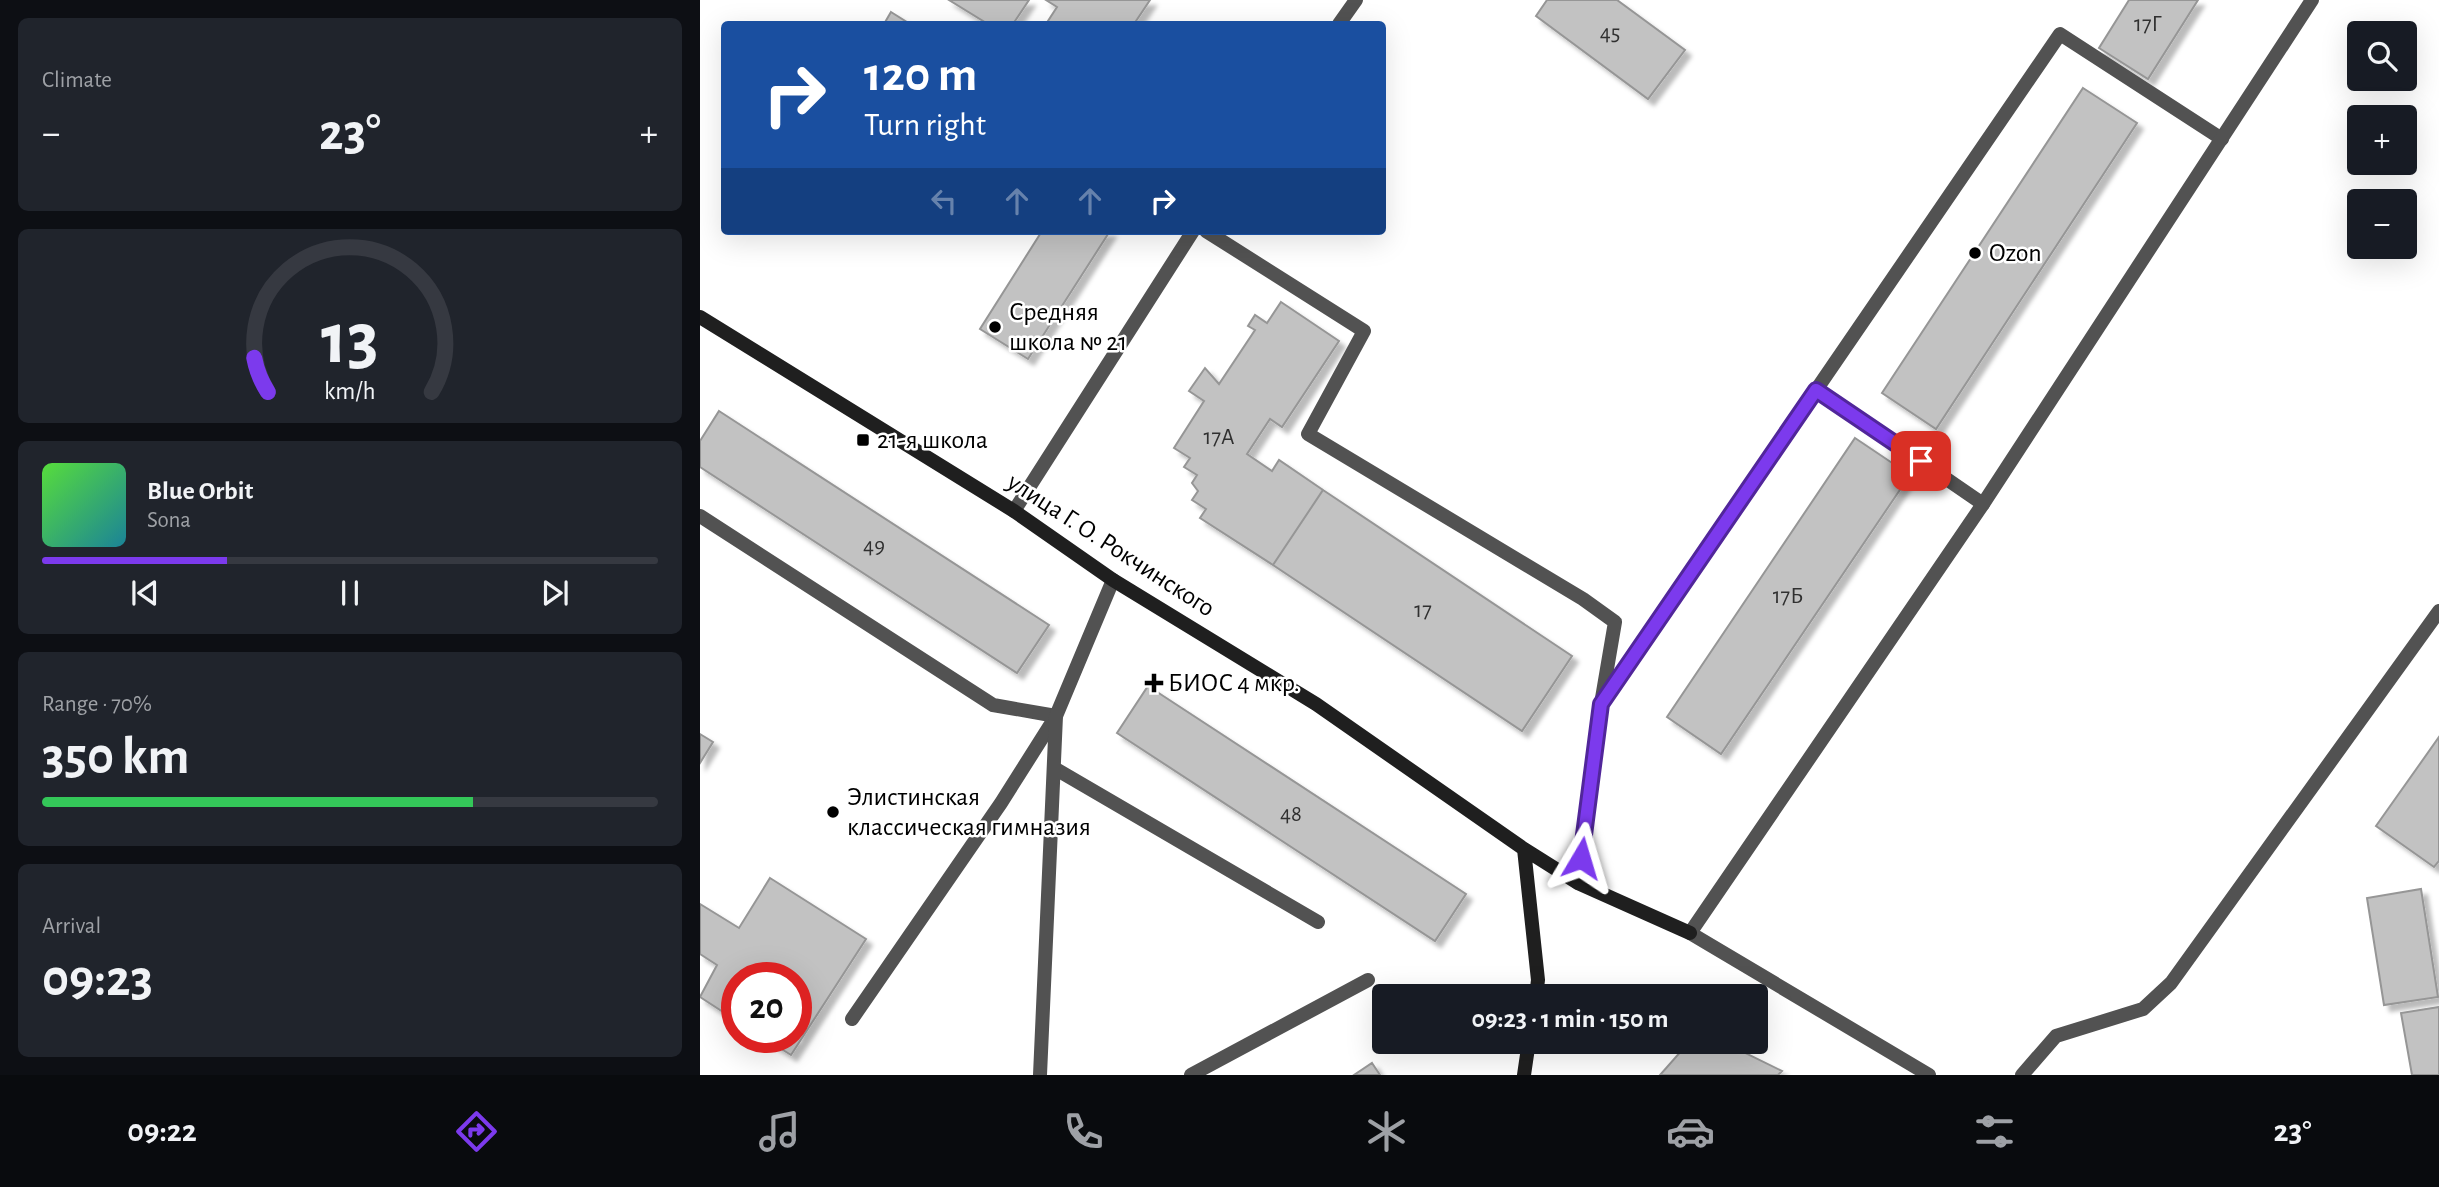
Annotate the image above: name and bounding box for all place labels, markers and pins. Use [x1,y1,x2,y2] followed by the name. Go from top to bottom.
[1989,240,2042,266] place label: Ozon
[1967,245,1983,261] marker: Ozon
[1009,299,1127,355] place label: Средняя школа № 21
[987,319,1003,335] marker: Средняя школа № 21
[877,427,988,453] place label: 21-я школа
[1891,431,1951,491] pin
[855,432,871,448] marker: 21-я школа
[1168,670,1300,696] place label: БИОС 4 мкр.
[1146,675,1162,691] marker: БИОС 4 мкр.
[847,784,1091,840] place label: Элистинская классическая гимназия
[825,804,841,820] marker: Элистинская классическая гимназия

